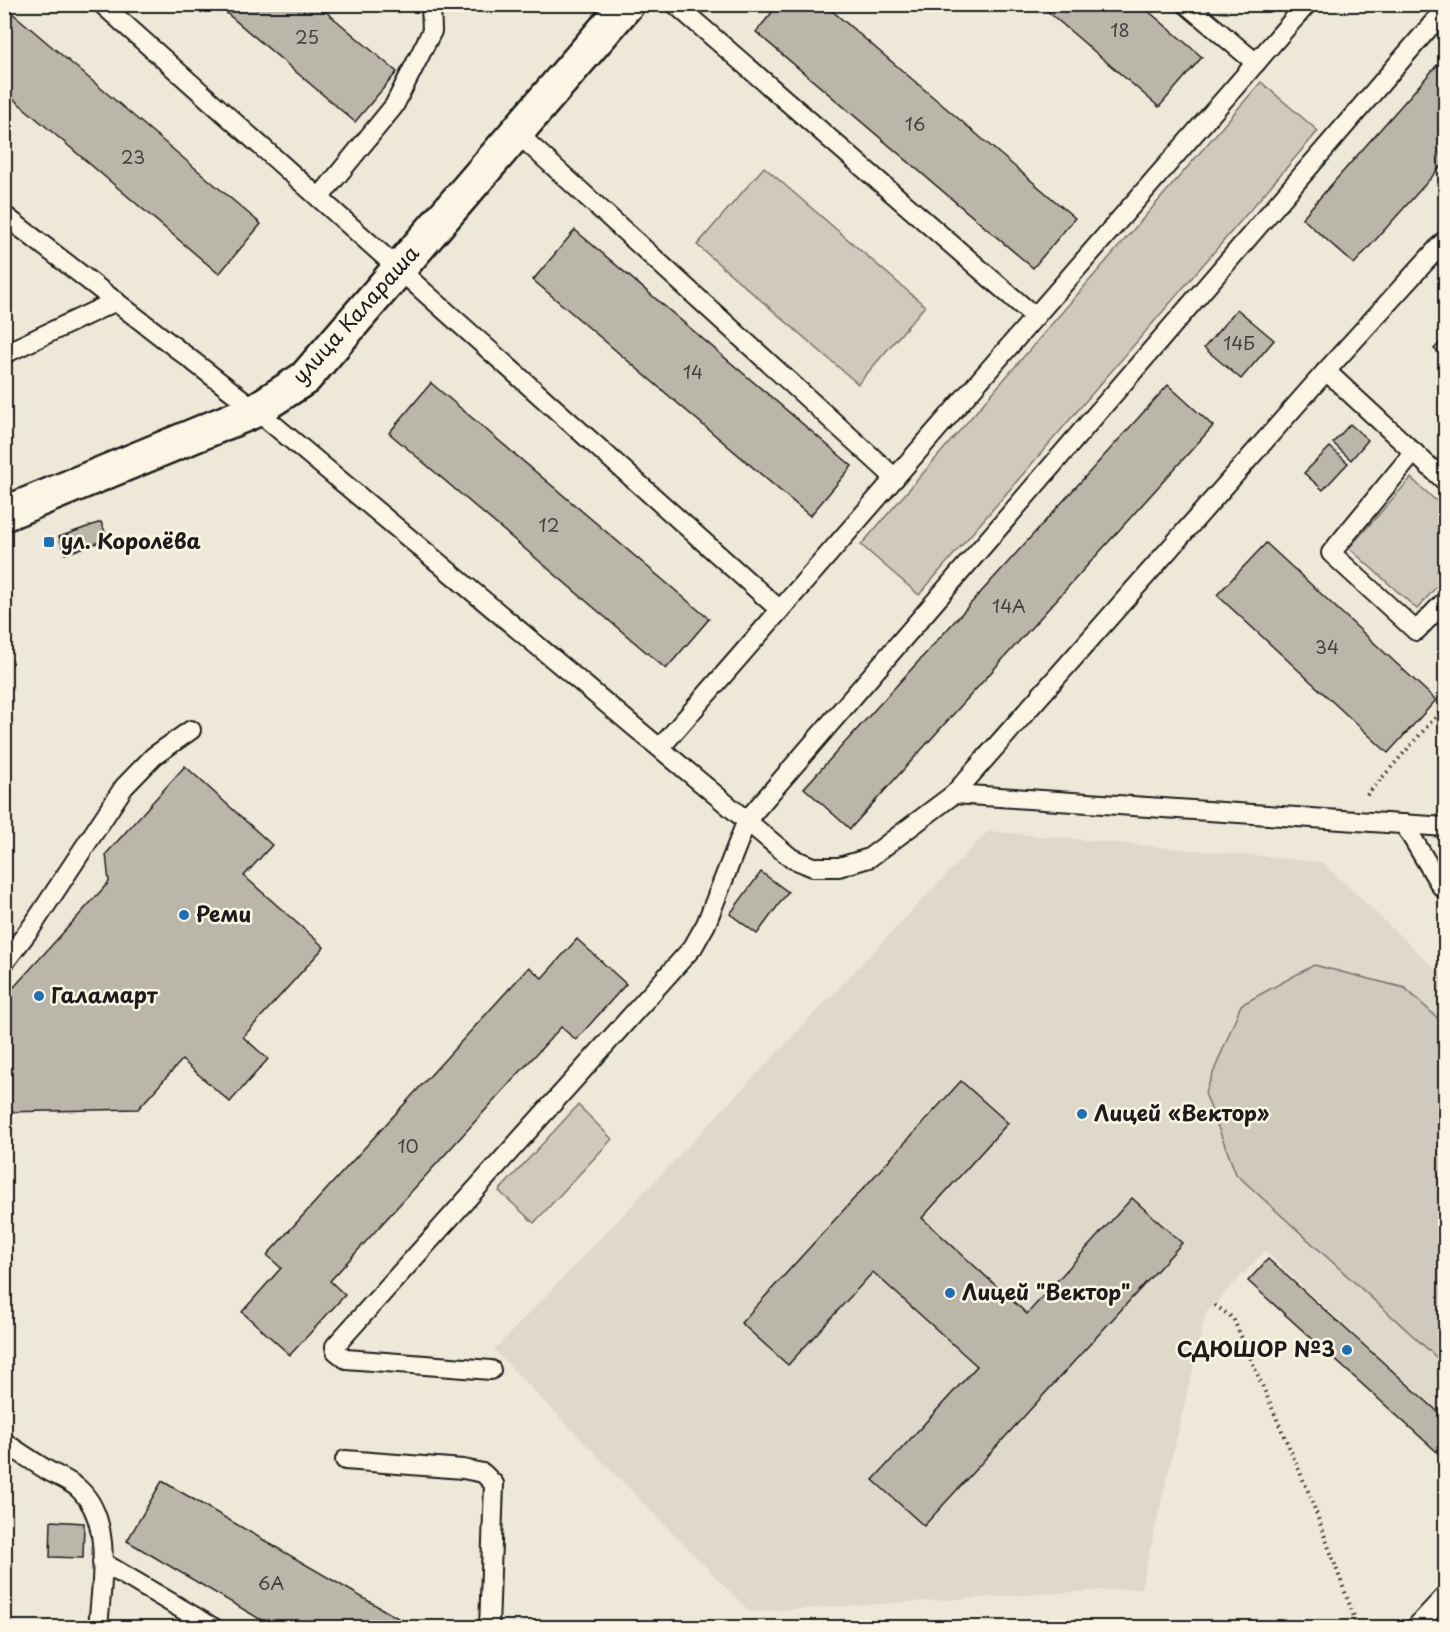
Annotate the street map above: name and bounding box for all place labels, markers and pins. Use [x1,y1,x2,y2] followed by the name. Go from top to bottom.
[61,524,201,556] place label: ул. Королёва
[42,535,56,549] marker: ул. Королёва
[196,897,251,929] place label: Реми
[177,908,191,922] marker: Реми
[51,978,158,1010] place label: Галамарт
[32,989,46,1003] marker: Галамарт
[1094,1096,1270,1128] place label: Лицей «Вектор»
[1075,1107,1089,1121] marker: Лицей «Вектор»
[962,1275,1130,1307] place label: Лицей "Вектор"
[943,1286,957,1300] marker: Лицей "Вектор"
[1177,1332,1335,1364] place label: СДЮШОР №3
[1340,1343,1354,1357] marker: СДЮШОР №3

